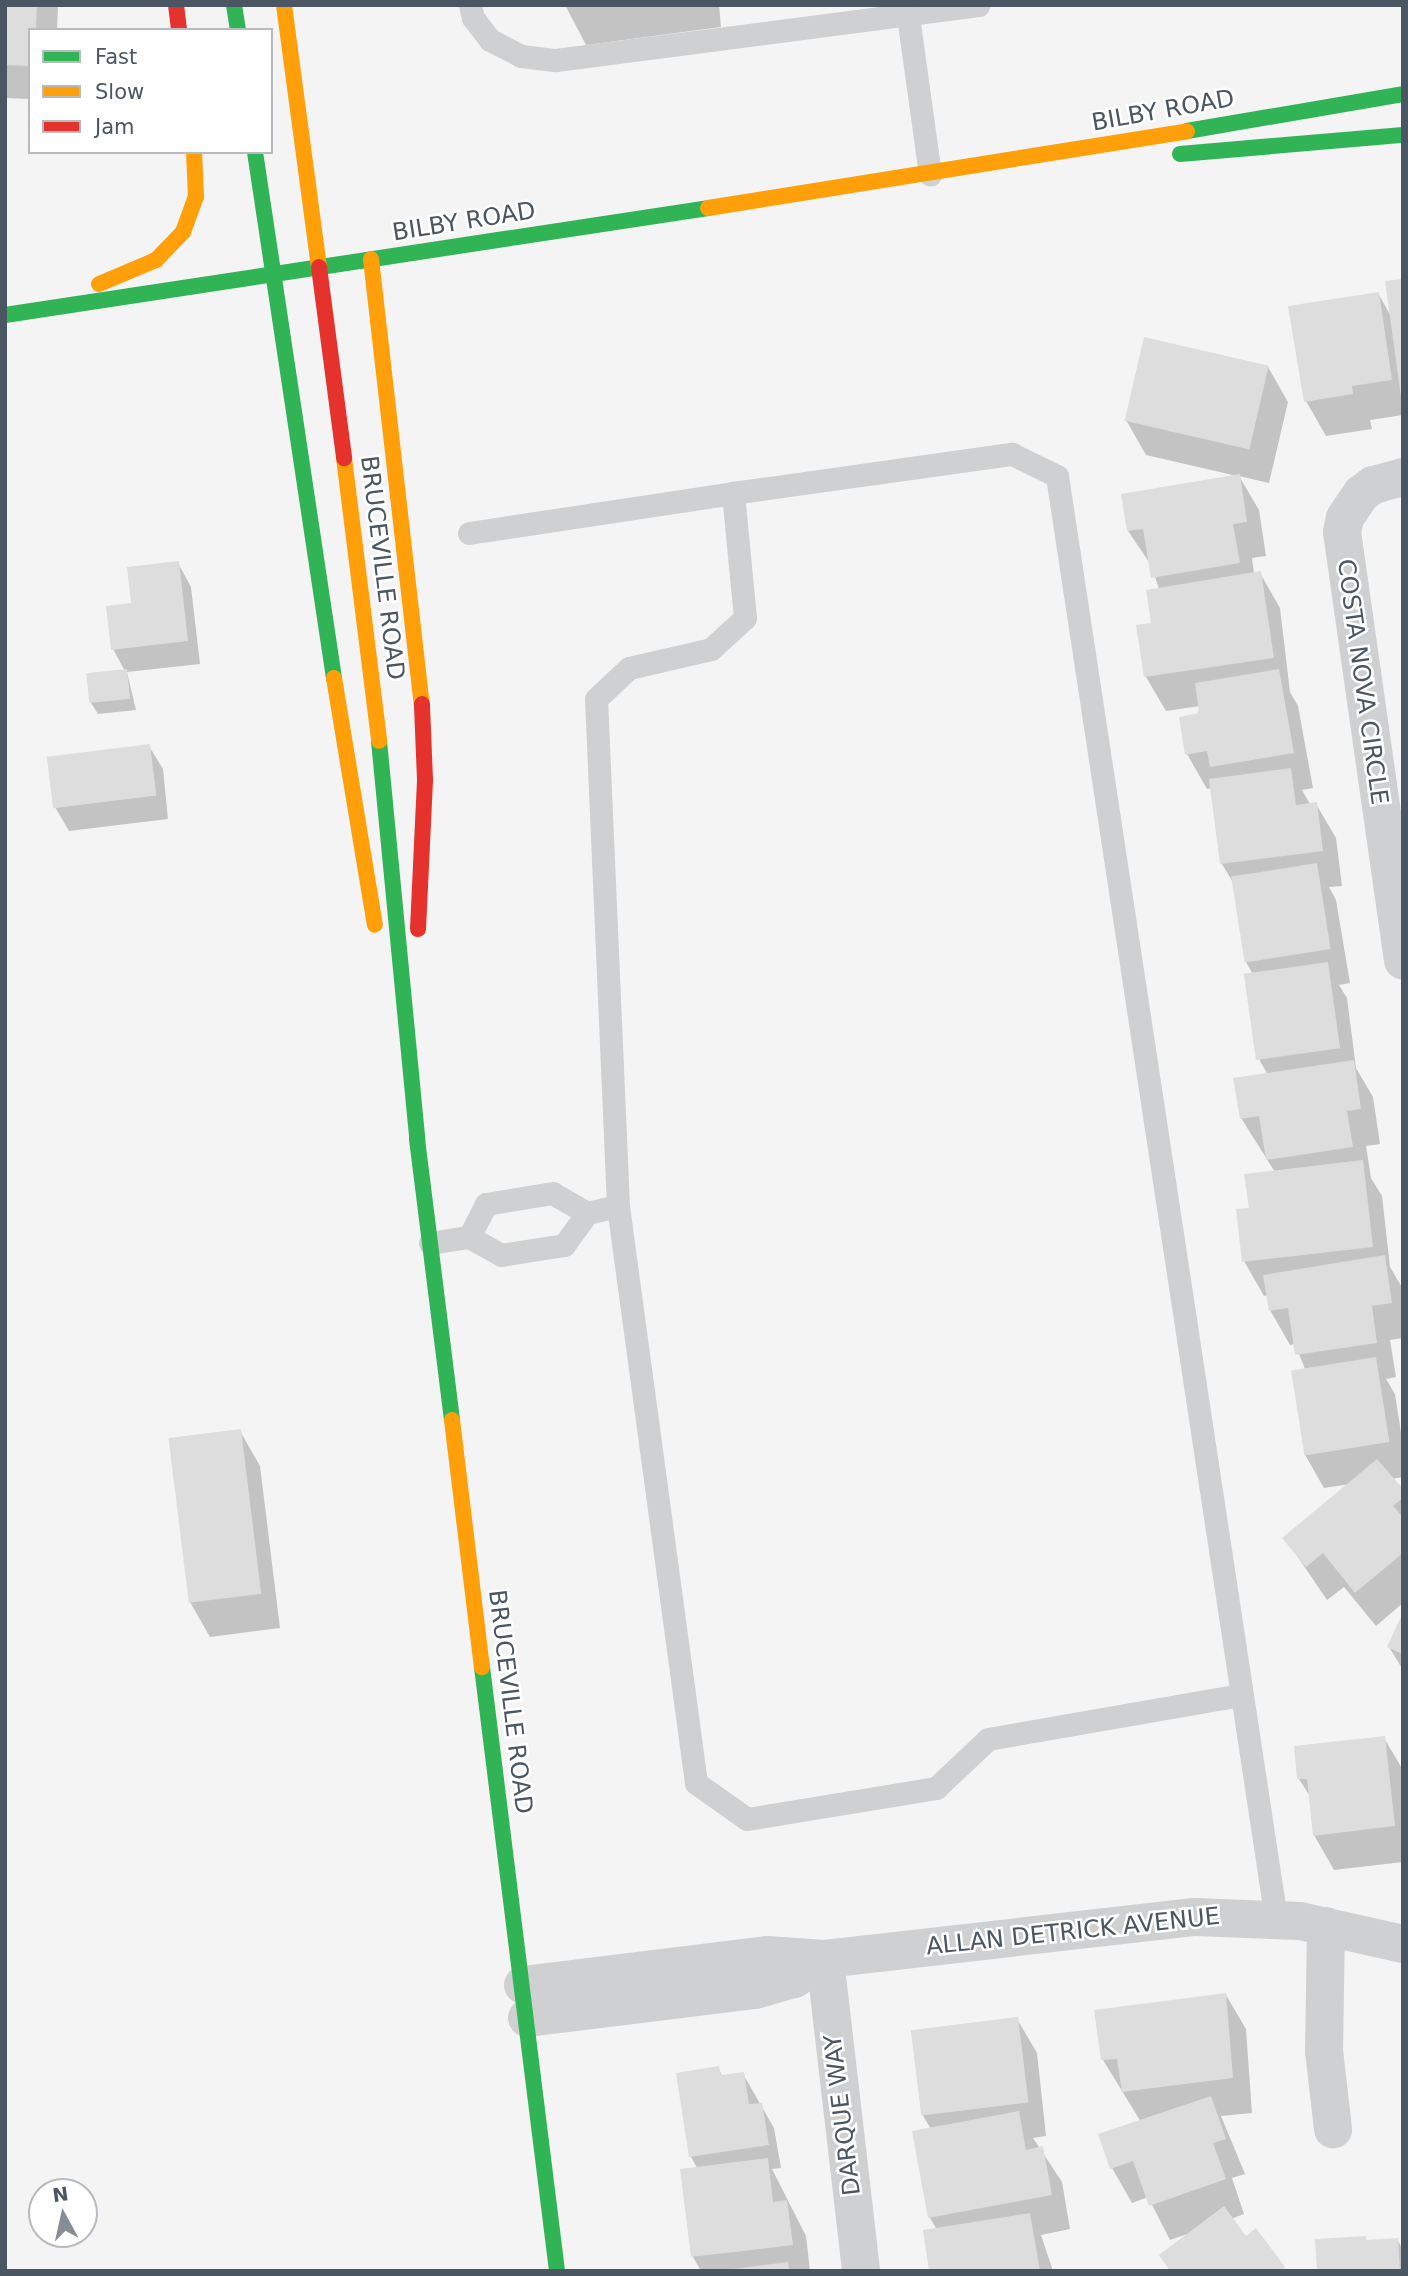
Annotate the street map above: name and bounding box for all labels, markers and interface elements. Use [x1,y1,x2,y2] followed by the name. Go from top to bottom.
[28,28,273,154] legend
[95,45,137,69] text: Fast
[95,80,144,104] text: Slow
[1089,84,1237,138] street label: BILBY ROAD
[95,115,135,139] text: Jam
[390,196,538,248] street label: BILBY ROAD
[354,454,410,682] street label: BRUCEVILLE ROAD
[1331,557,1393,807] street label: COSTA NOVA CIRCLE
[482,1588,538,1816] street label: BRUCEVILLE ROAD
[925,1902,1221,1962] street label: ALLAN DETRICK AVENUE
[819,2033,867,2197] street label: DARQUE WAY
[28,2178,98,2248] north arrow
[51,2182,70,2206] text: N

